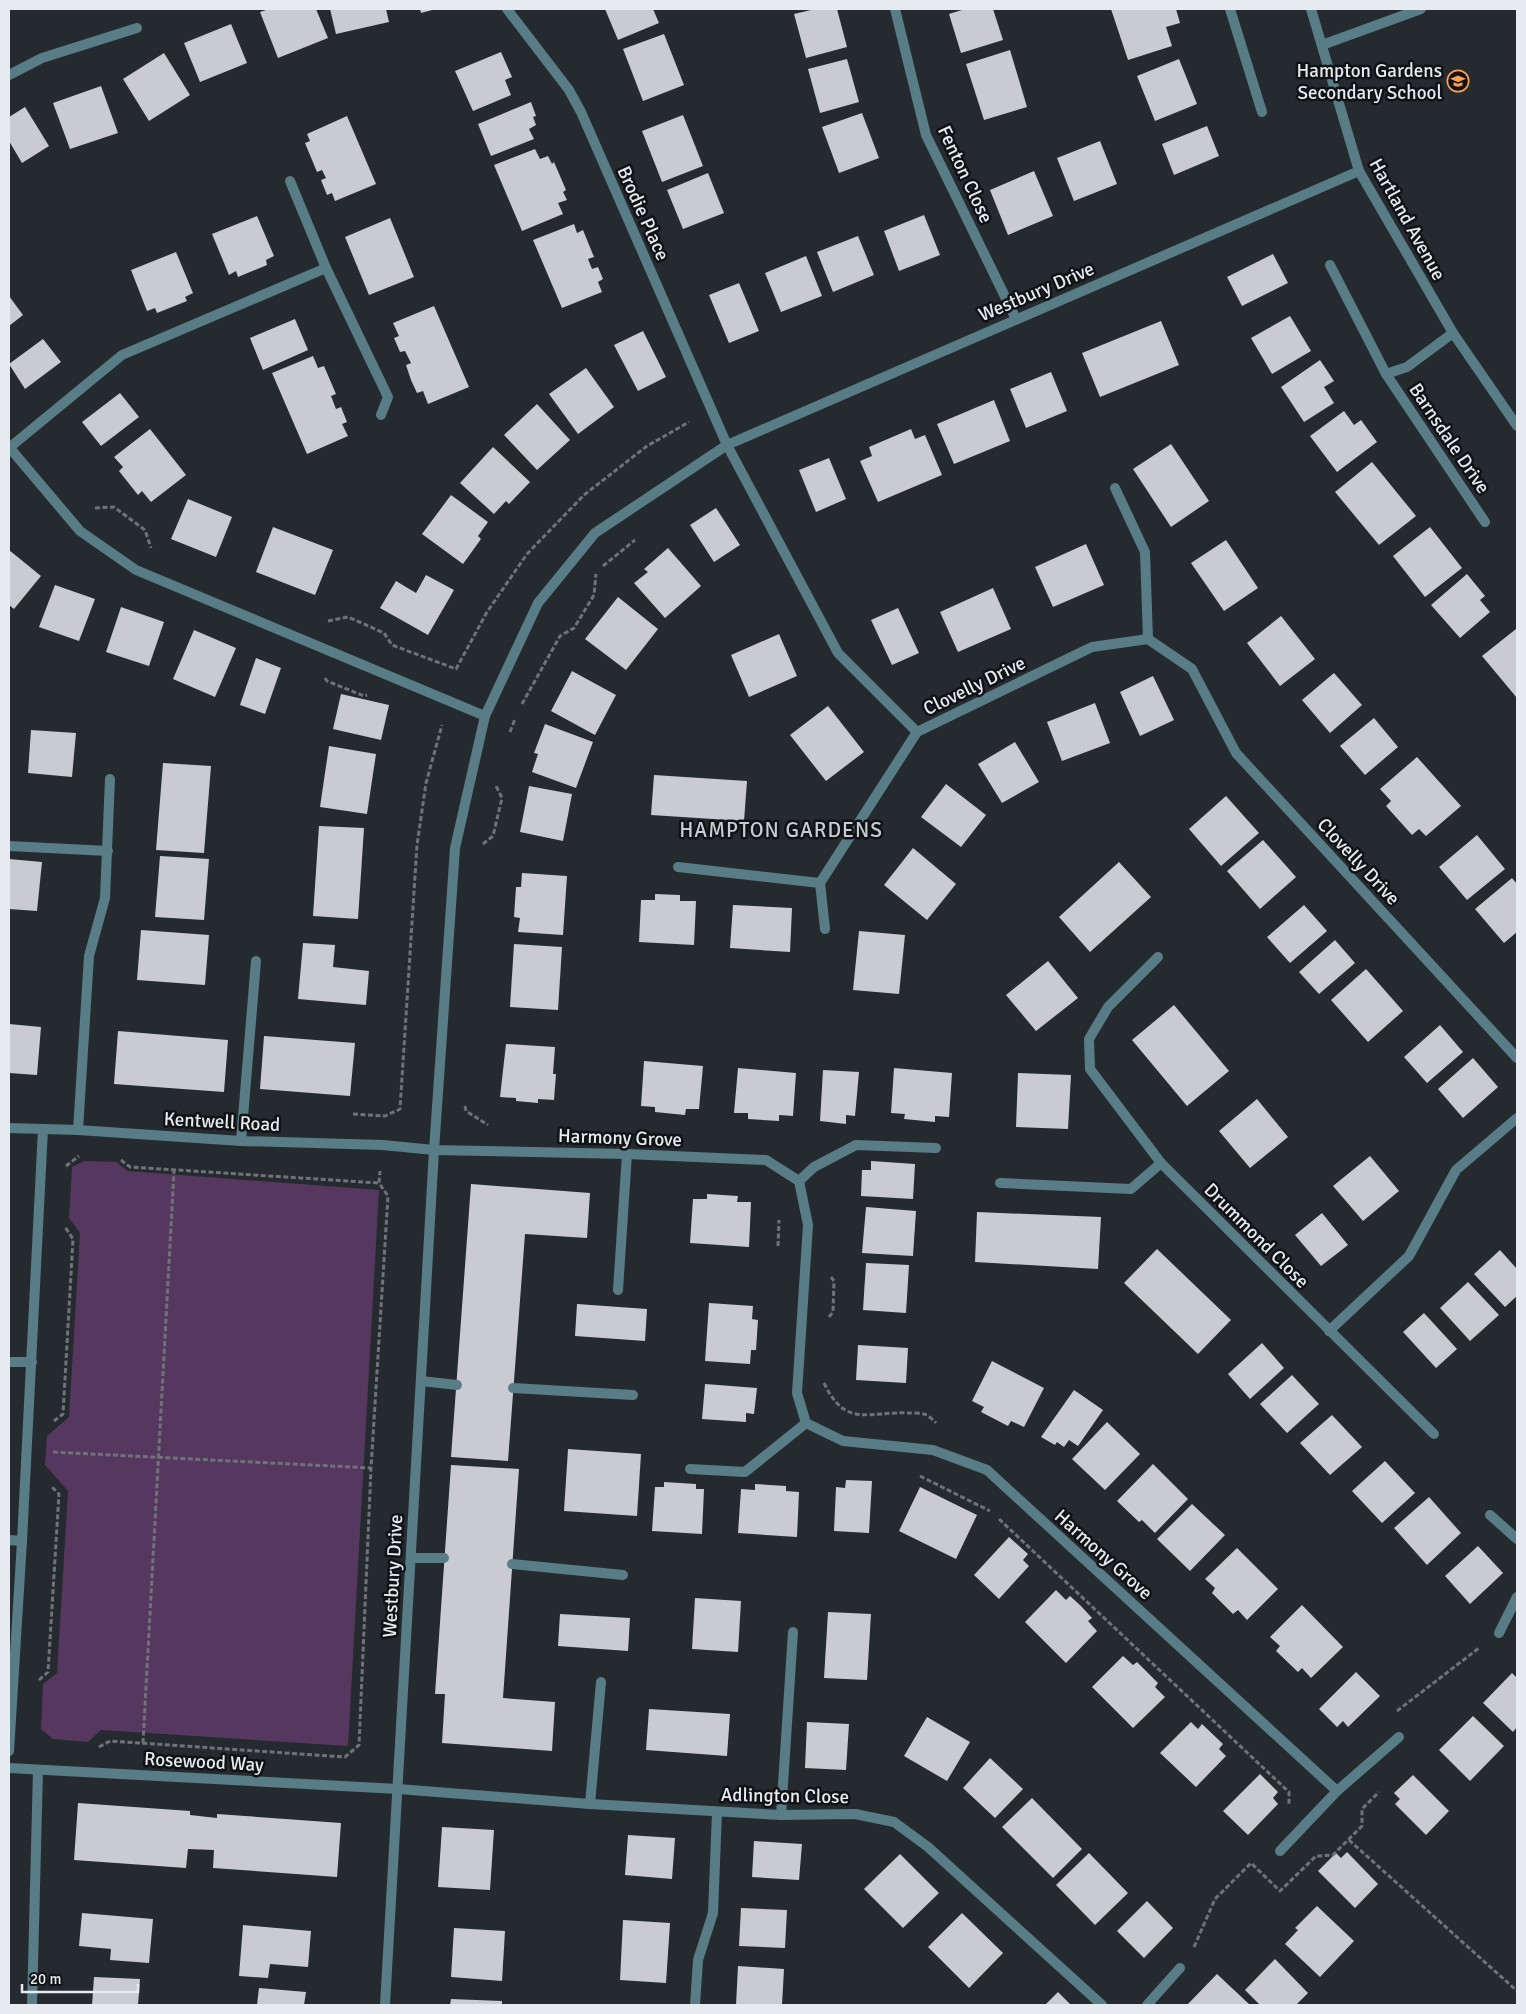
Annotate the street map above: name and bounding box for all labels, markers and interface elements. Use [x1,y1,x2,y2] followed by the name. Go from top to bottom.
[1297,59,1442,105] place label: Hampton Gardens Secondary School
[1446,69,1470,93] school or university icon: Hampton Gardens Secondary School
[932,122,998,227] street label: Fenton Close
[1364,154,1451,285] street label: Hartland Avenue
[612,162,675,264] street label: Brodie Place
[975,257,1098,327] street label: Westbury Drive
[1403,379,1495,498] street label: Barnsdale Drive
[919,651,1029,721] street label: Clovelly Drive
[1312,813,1405,910] street label: Clovelly Drive
[679,817,883,843] district label: HAMPTON GARDENS
[163,1107,281,1137] street label: Kentwell Road
[558,1124,682,1152] street label: Harmony Grove
[1199,1178,1314,1293] street label: Drummond Close
[1049,1504,1157,1605] street label: Harmony Grove
[378,1514,408,1638] street label: Westbury Drive
[143,1747,265,1777] street label: Rosewood Way
[721,1783,849,1809] street label: Adlington Close
[22,1962,139,1994] scale bar
[30,1970,61,1988] text: 20 m

